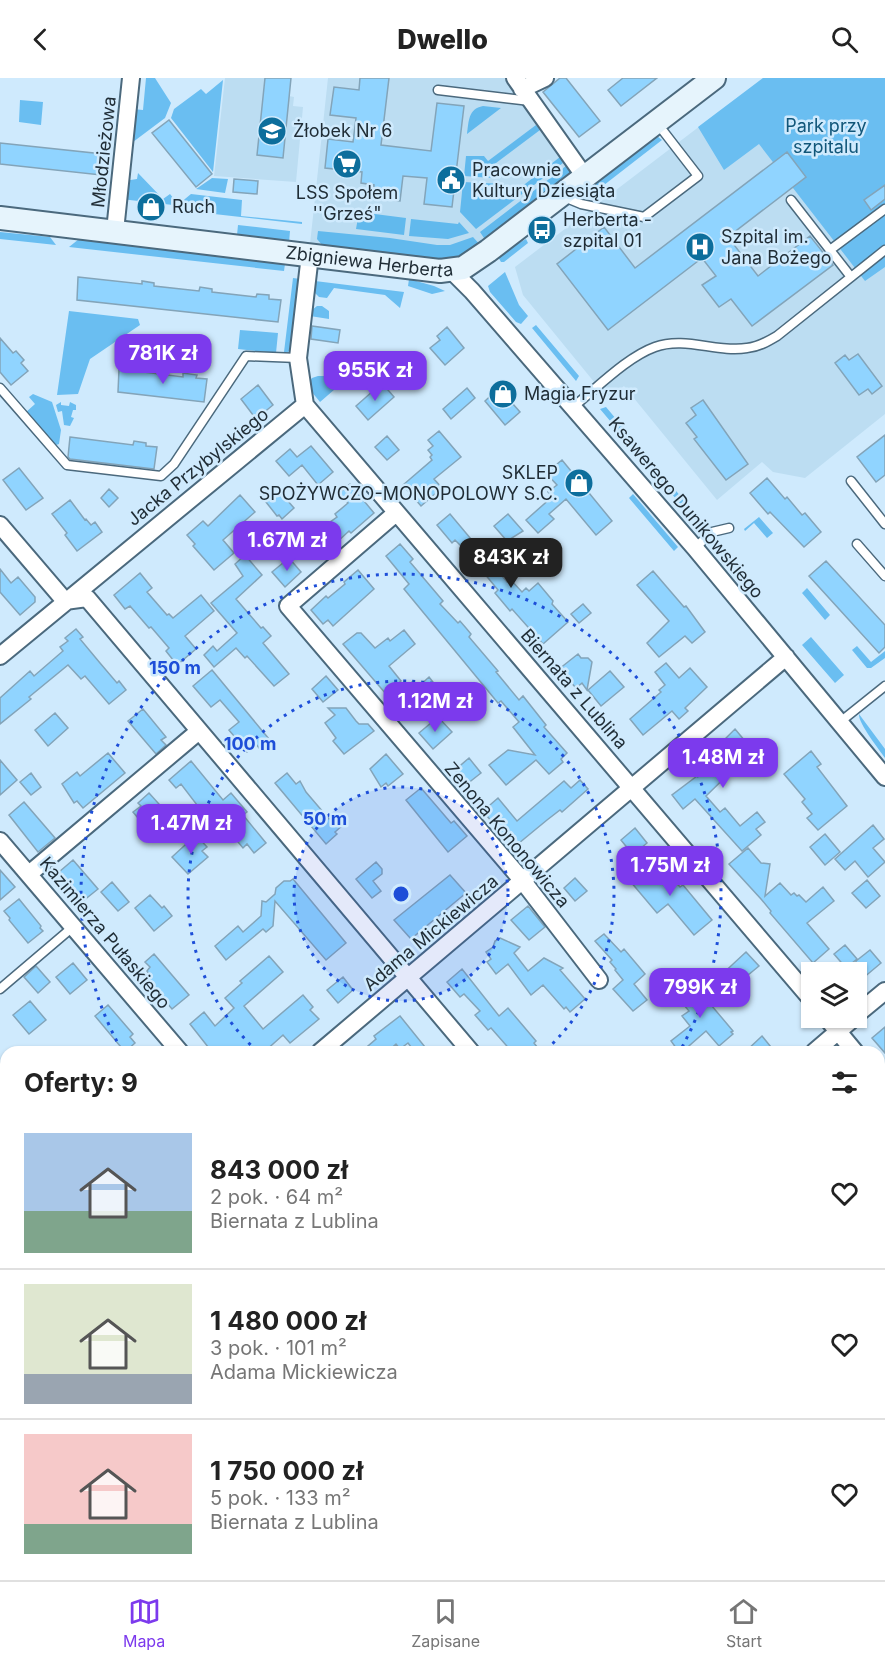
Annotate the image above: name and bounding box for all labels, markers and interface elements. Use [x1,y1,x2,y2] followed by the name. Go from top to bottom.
[24,23,57,56] icon: back
[397,23,488,56] text: Dwello
[828,23,861,56] icon: search
[87,95,120,209] street label: Młodzieżowa
[256,115,288,147] school or university icon: Żłobek Nr 6
[785,115,867,157] park label: Park przy szpitalu
[293,119,393,141] place label: Żłobek Nr 6
[331,148,363,180] supermarket icon: LSS Społem ''Grześ"
[472,159,615,201] place label: Pracownie Kultury Dziesiąta
[435,164,467,196] public building icon: Pracownie Kultury Dziesiąta
[296,182,398,224] place label: LSS Społem ''Grześ"
[135,191,167,223] shop icon: Ruch
[172,196,215,217] place label: Ruch
[563,209,652,251] place label: Herberta - szpital 01
[526,214,558,246] bus stop icon: Herberta - szpital 01
[721,226,832,268] place label: Szpital im. Jana Bożego
[684,231,716,263] hospital icon: Szpital im. Jana Bożego
[284,241,454,281] street label: Zbigniewa Herberta
[108,334,218,385] pin: 781K zł
[129,341,197,365] text: 781K zł
[320,351,430,402] pin: 955K zł
[338,358,412,382] text: 955K zł
[487,378,519,410] shop icon: Magia Fryzur
[524,383,636,404] place label: Magia Fryzur
[123,403,272,530] street label: Jacka Przybylskiego
[604,413,768,602] street label: Ksawerego Dunikowskiego
[259,462,558,504] place label: SKLEP SPOŻYWCZO-MONOPOLOWY S.C.
[563,467,595,499] shop icon: SKLEP SPOŻYWCZO-MONOPOLOWY S.C.
[225,521,349,572] pin: 1.67M zł
[247,528,327,552] text: 1.67M zł
[456,538,566,589] pin: 843K zł
[473,545,549,569] text: 843K zł
[517,624,632,753] street label: Biernata z Lublina
[149,657,201,678] text: 150 m
[373,682,497,733] pin: 1.12M zł
[398,689,472,713] text: 1.12M zł
[224,733,276,754] text: 100 m
[661,738,785,789] pin: 1.48M zł
[682,745,764,769] text: 1.48M zł
[441,758,574,911] street label: Zenona Kononowicza
[129,804,253,855] pin: 1.47M zł
[303,808,347,829] text: 50 m
[151,811,231,835] text: 1.47M zł
[608,846,732,897] pin: 1.75M zł
[36,853,175,1013] street label: Kazimierza Pułaskiego
[630,853,710,877] text: 1.75M zł
[359,870,502,995] street label: Adama Mickiewicza
[391,884,411,904] centre of rings
[801,962,867,1028] map controls
[801,962,867,1028] button: layers
[645,968,755,1019] pin: 799K zł
[663,975,737,999] text: 799K zł
[828,1066,861,1099] icon: filters
[24,1067,138,1098] text: Oferty: 9
[210,1154,348,1185] text: 843 000 zł
[72,1157,144,1229] icon: home
[828,1177,861,1210] icon: heart
[210,1185,343,1209] text: 2 pok. · 64 m²
[210,1209,379,1233] text: Biernata z Lublina
[210,1305,366,1336] text: 1 480 000 zł
[72,1308,144,1380] icon: home
[828,1328,861,1361] icon: heart
[210,1336,347,1360] text: 3 pok. · 101 m²
[210,1360,398,1384] text: Adama Mickiewicza
[210,1455,363,1486] text: 1 750 000 zł
[72,1458,144,1530] icon: home
[828,1478,861,1511] icon: heart
[210,1486,351,1510] text: 5 pok. · 133 m²
[210,1510,379,1534] text: Biernata z Lublina
[123,1595,165,1651] tab: Mapa
[411,1595,480,1651] tab: Zapisane
[726,1595,762,1651] tab: Start

